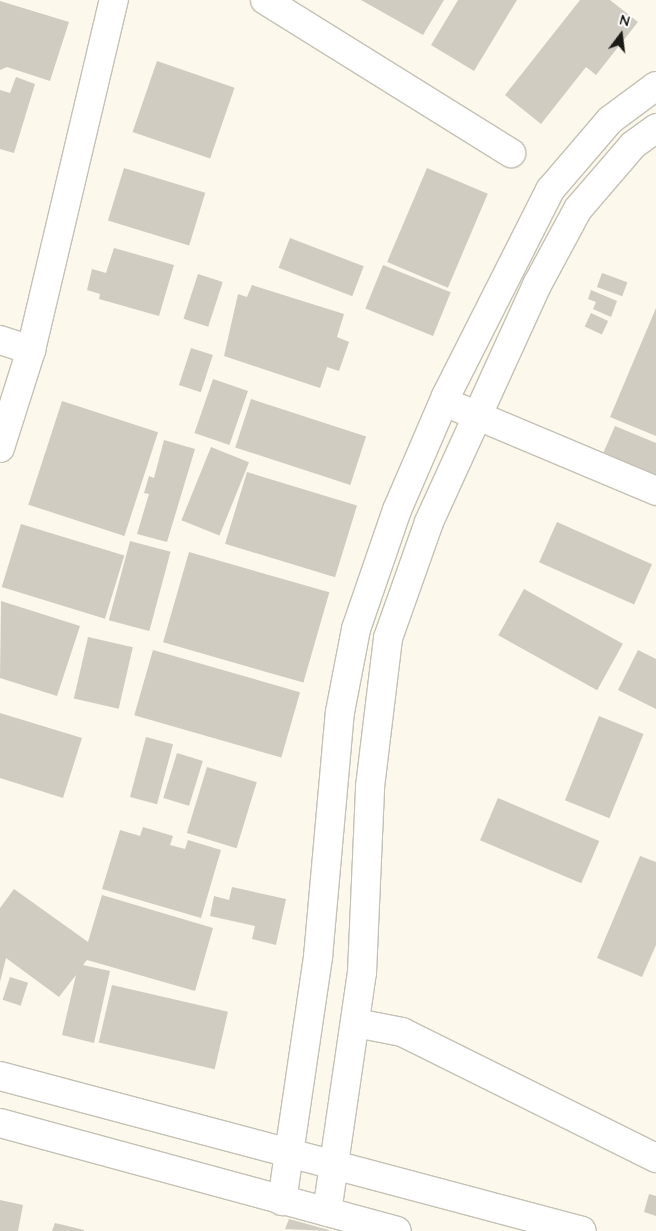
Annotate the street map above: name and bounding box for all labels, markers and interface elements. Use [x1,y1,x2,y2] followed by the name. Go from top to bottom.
[596,10,646,60] north arrow
[618,10,632,31] text: N

